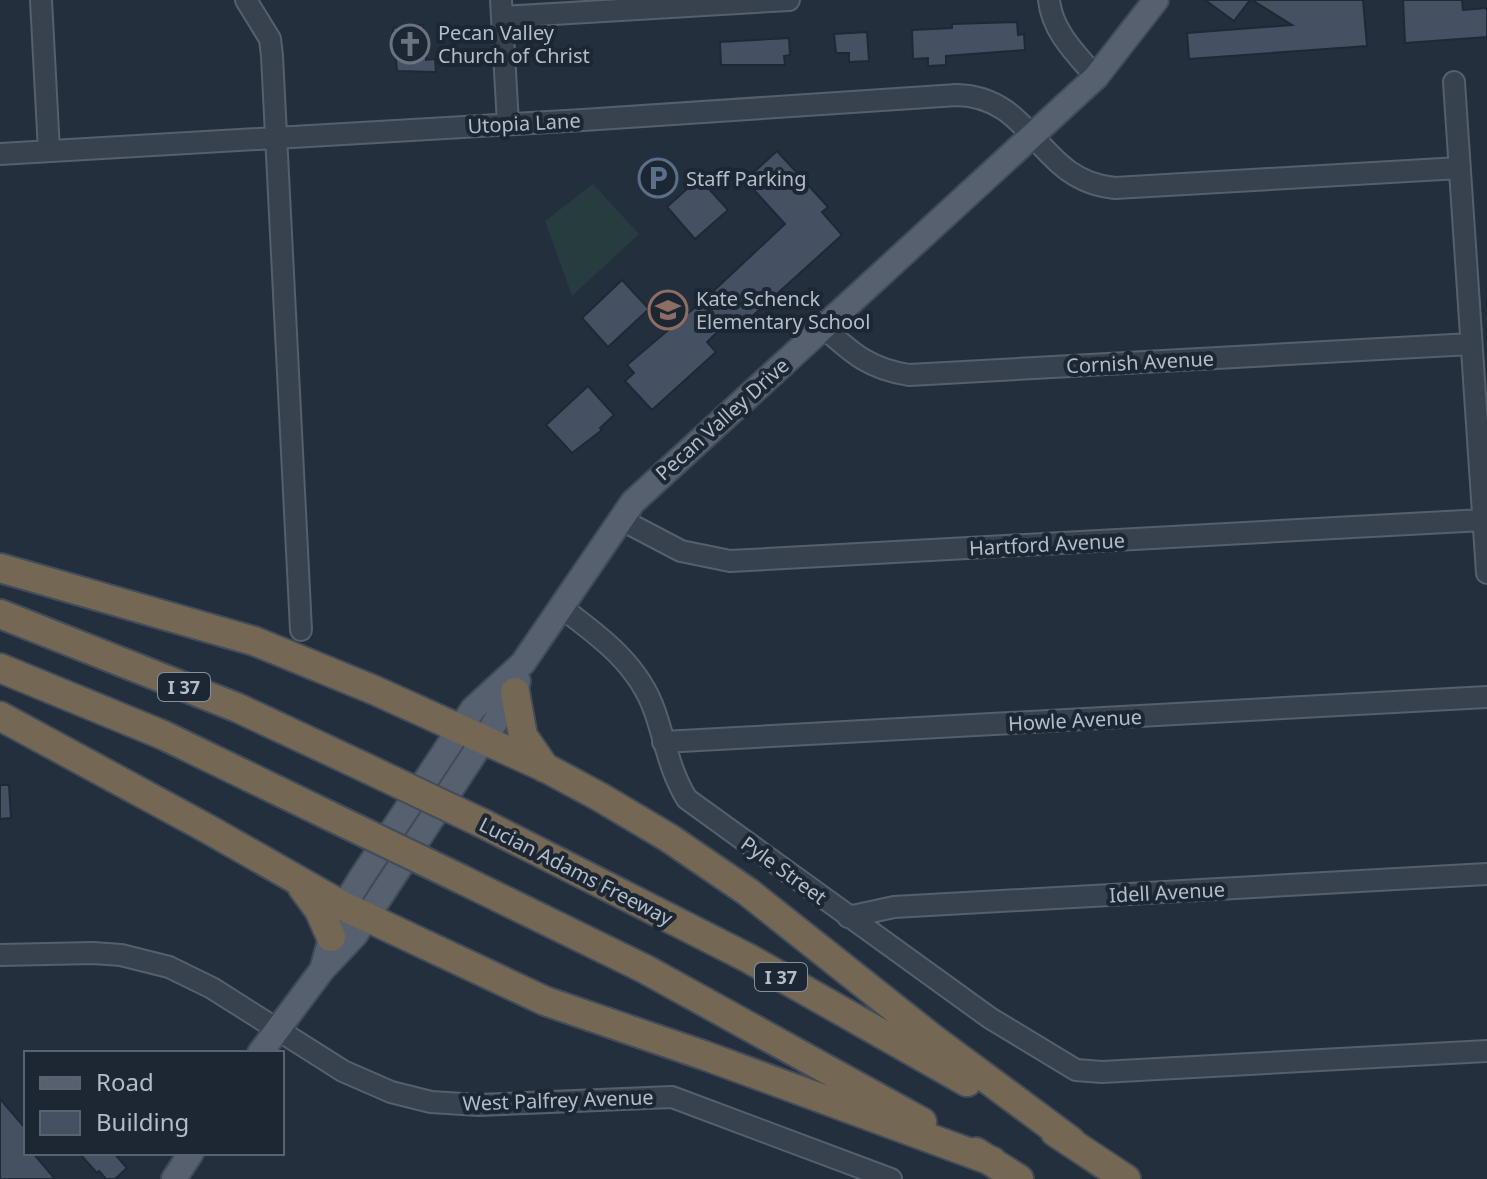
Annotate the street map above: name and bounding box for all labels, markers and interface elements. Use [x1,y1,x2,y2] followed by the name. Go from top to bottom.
[438,19,590,69] place label: Pecan Valley Church of Christ
[389,23,431,65] church icon: Pecan Valley Church of Christ
[467,107,581,139] street label: Utopia Lane
[637,157,679,199] parking icon: Staff Parking
[686,165,806,192] place label: Staff Parking
[696,285,870,335] place label: Kate Schenck Elementary School
[647,289,689,331] school or university icon: Kate Schenck Elementary School
[1065,345,1215,379] street label: Cornish Avenue
[650,352,794,486] street label: Pecan Valley Drive
[968,526,1126,562] street label: Hartford Avenue
[158,673,210,701] road number: I 37
[1007,703,1143,737] street label: Howle Avenue
[475,810,678,932] street label: Lucian Adams Freeway
[736,830,832,910] street label: Pyle Street
[1108,875,1226,909] street label: Idell Avenue
[755,963,807,991] road number: I 37
[24,1051,284,1155] legend
[96,1065,154,1098] text: Road
[462,1083,654,1117] street label: West Palfrey Avenue
[96,1105,189,1138] text: Building

